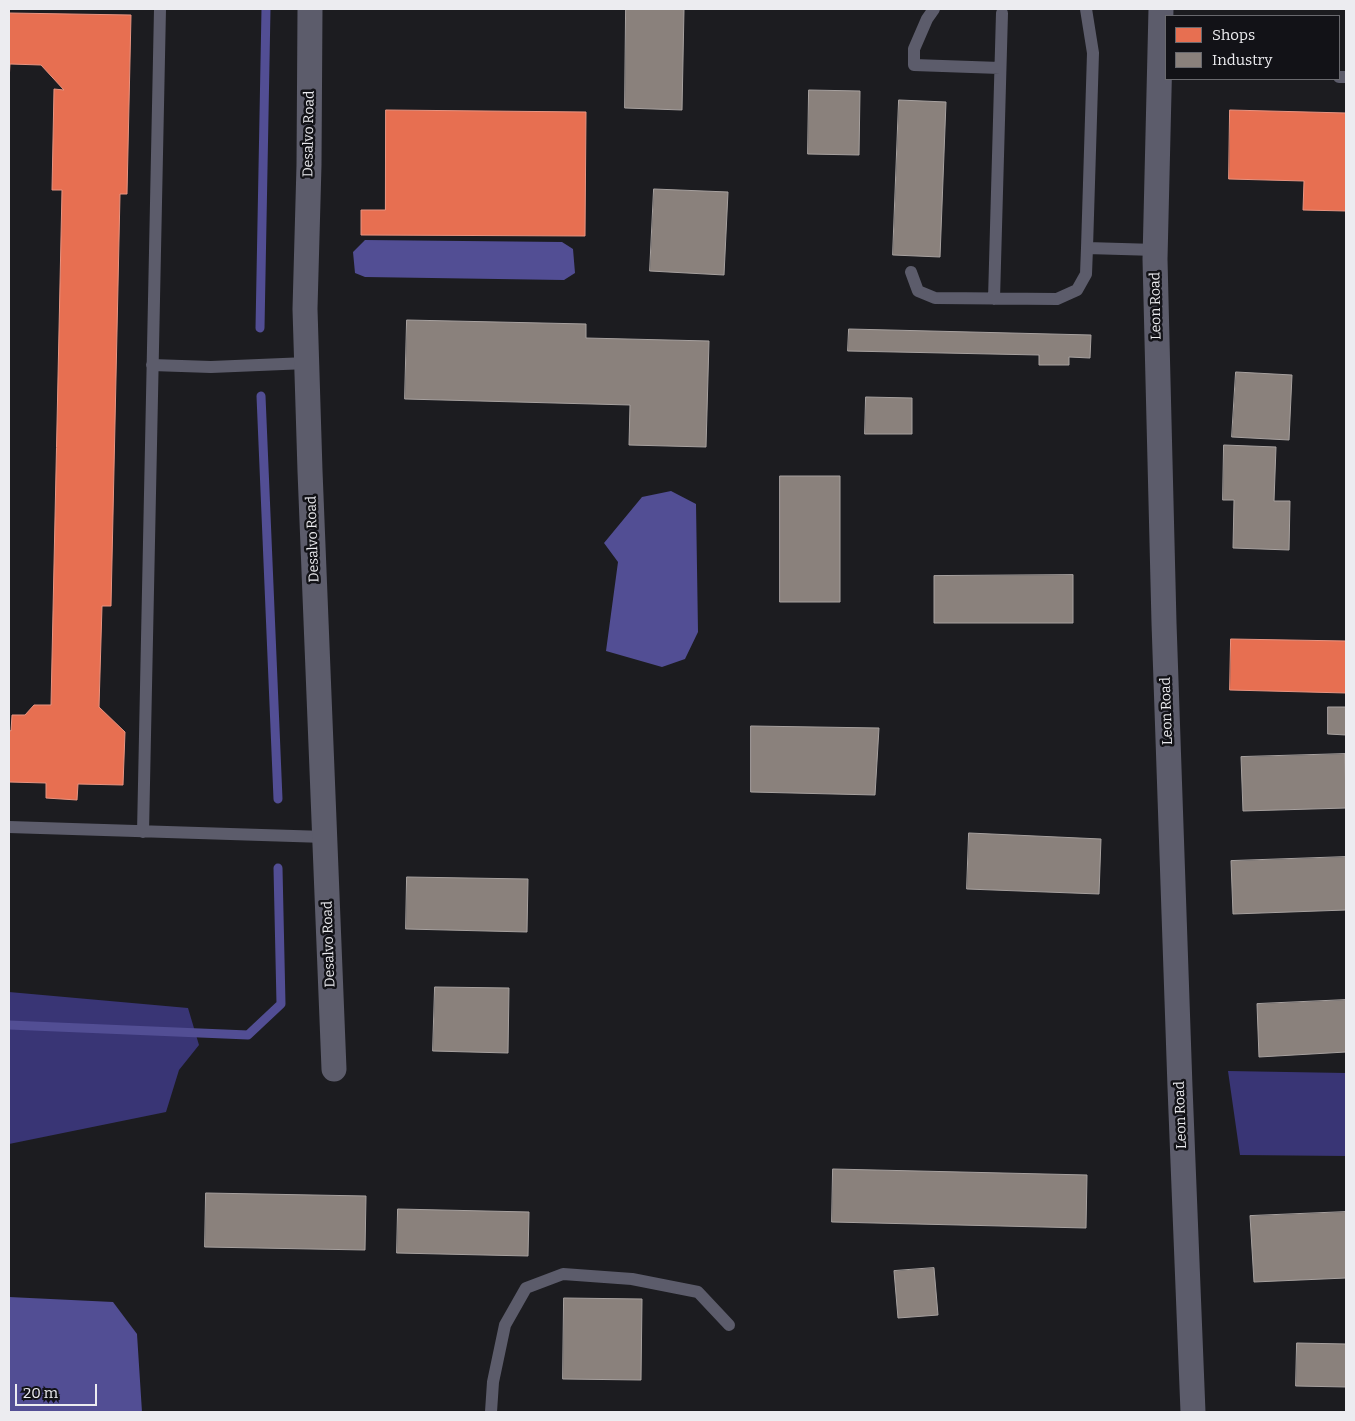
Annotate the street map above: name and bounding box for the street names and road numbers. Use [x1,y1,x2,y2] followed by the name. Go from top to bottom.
[300,91,318,177] street label: Desalvo Road
[1147,272,1165,340] street label: Leon Road
[303,495,323,583] street label: Desalvo Road
[1157,677,1177,745] street label: Leon Road
[319,900,339,988] street label: Desalvo Road
[1171,1081,1191,1149] street label: Leon Road

